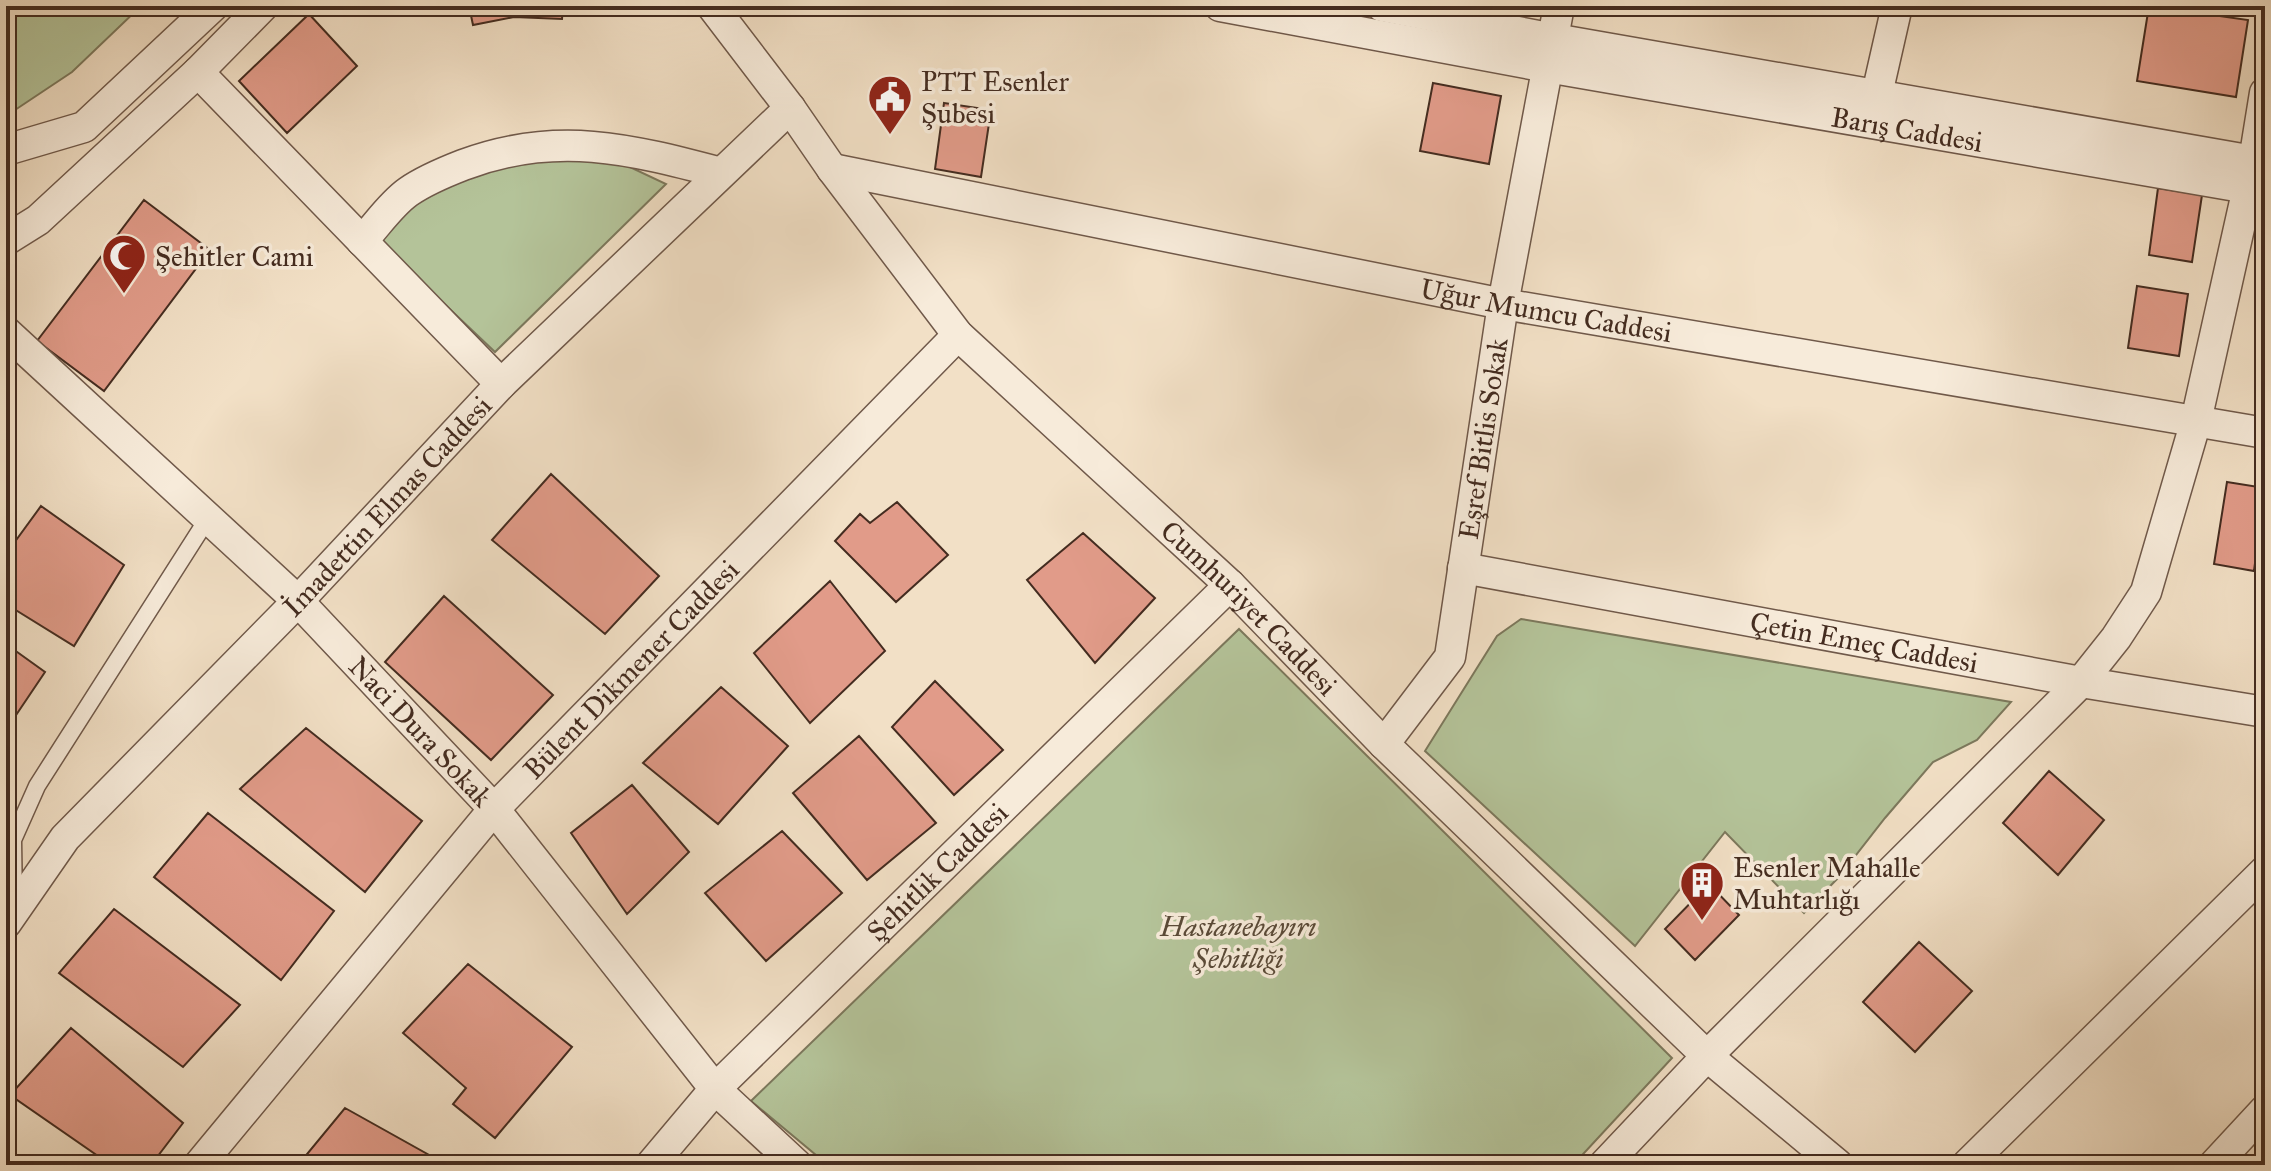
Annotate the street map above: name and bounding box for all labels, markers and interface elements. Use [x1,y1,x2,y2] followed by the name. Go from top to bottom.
[921,64,1069,131] place label: PTT Esenler Şubesi
[866,73,914,136] public building icon: PTT Esenler Şubesi
[1828,99,1986,160] street label: Barış Caddesi
[100,232,148,295] mosque icon: Şehitler Cami
[155,239,314,274] place label: Şehitler Cami
[1417,271,1675,350] street label: Uğur Mumcu Caddesi
[1451,336,1516,542] street label: Eşref Bitlis Sokak
[276,388,499,624] street label: İmadettin Elmas Caddesi
[1153,513,1345,703] street label: Cumhuriyet Caddesi
[516,552,747,787] street label: Bülent Dikmener Caddesi
[1747,604,1981,681] street label: Çetin Emeç Caddesi
[341,649,500,814] street label: Naci Dura Sokak
[859,795,1015,949] street label: Şehitlik Caddesi
[1733,850,1921,917] place label: Esenler Mahalle Muhtarlığı
[1678,859,1726,922] building icon: Esenler Mahalle Muhtarlığı
[1159,909,1316,976] park label: Hastanebayırı Şehitliği

